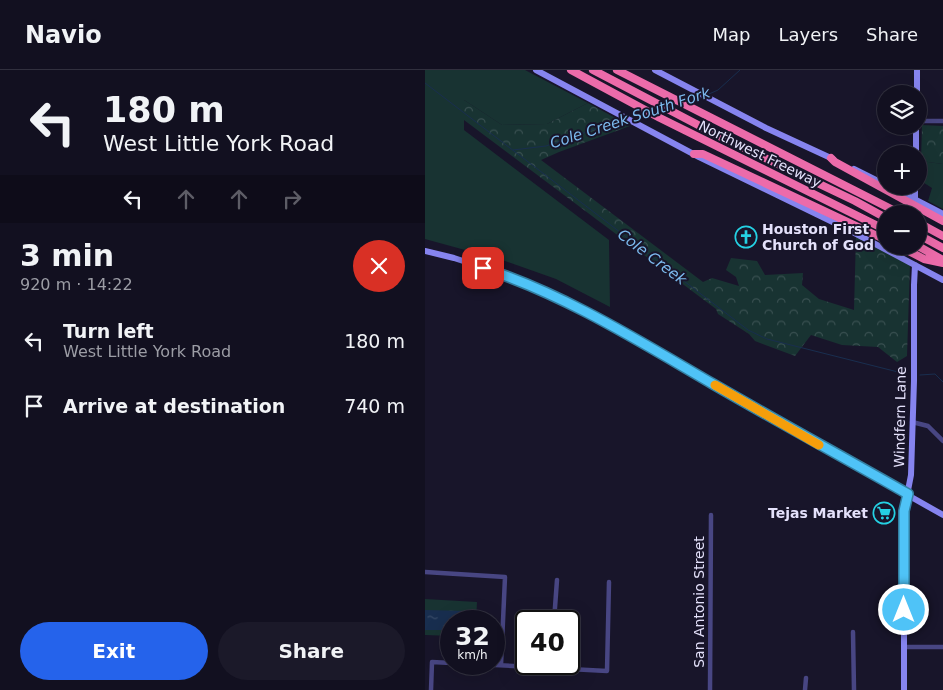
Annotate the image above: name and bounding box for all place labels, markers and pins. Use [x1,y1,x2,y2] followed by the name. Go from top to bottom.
[762,221,874,253] place label: Houston First Church of God
[734,225,758,249] church icon: Houston First Church of God
[462,247,504,289] pin
[872,501,896,525] supermarket icon: Tejas Market
[768,505,868,521] place label: Tejas Market

